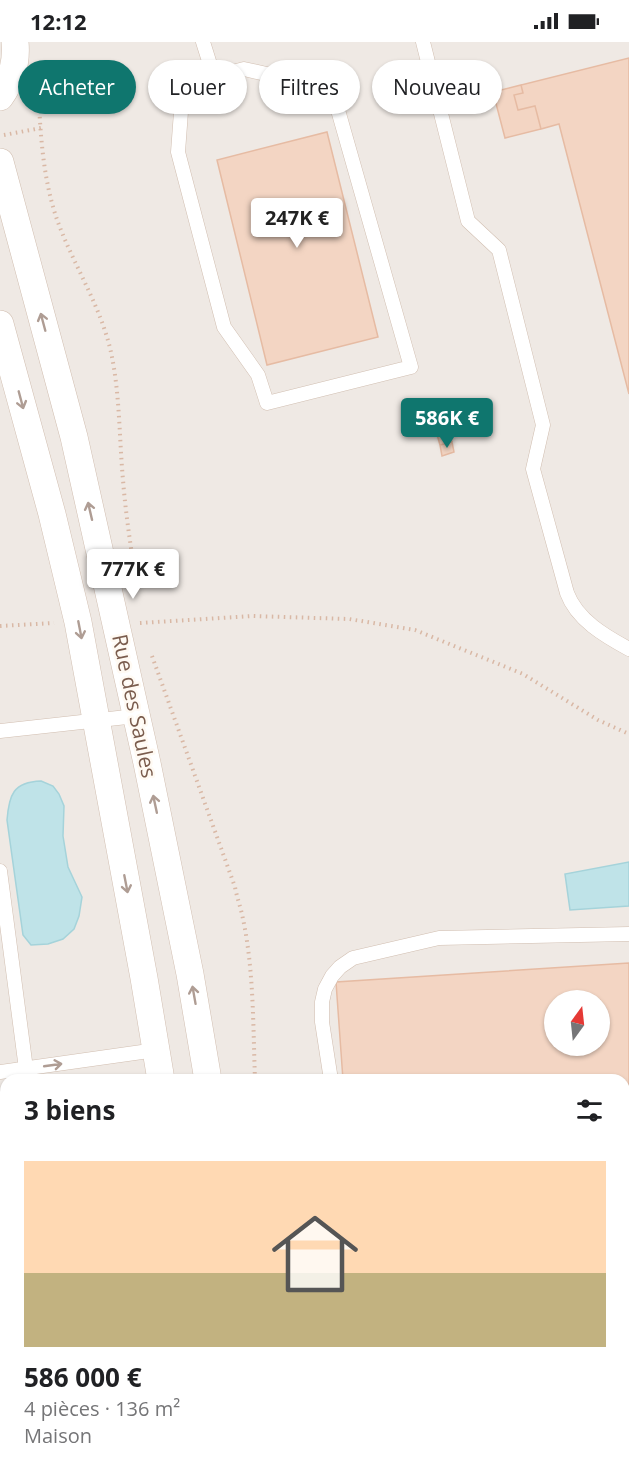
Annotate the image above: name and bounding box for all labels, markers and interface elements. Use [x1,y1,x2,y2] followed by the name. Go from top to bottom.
[30,6,87,36] text: 12:12
[18,60,136,114] chip: Acheter
[148,60,247,114] chip: Louer
[259,60,360,114] chip: Filtres
[372,60,502,114] chip: Nouveau
[248,198,346,249] pin: 247K €
[265,204,329,231] text: 247K €
[37,313,48,332] one-way arrow
[16,390,27,409] one-way arrow
[398,398,496,449] pin: 586K €
[415,404,479,431] text: 586K €
[83,502,95,521] one-way arrow
[84,549,182,600] pin: 777K €
[101,555,165,582] text: 777K €
[75,619,86,639] one-way arrow
[106,631,164,780] street label: Rue des Saules
[149,795,160,814] one-way arrow
[121,873,132,893] one-way arrow
[188,986,199,1006] one-way arrow
[544,990,610,1056] north arrow
[544,990,610,1056] map controls
[42,1059,62,1070] one-way arrow
[24,1092,115,1128] text: 3 biens
[573,1094,606,1127] icon: filters
[261,1200,369,1308] icon: home
[24,1359,142,1395] text: 586 000 €
[24,1395,180,1422] text: 4 pièces · 136 m²
[24,1422,92,1449] text: Maison

